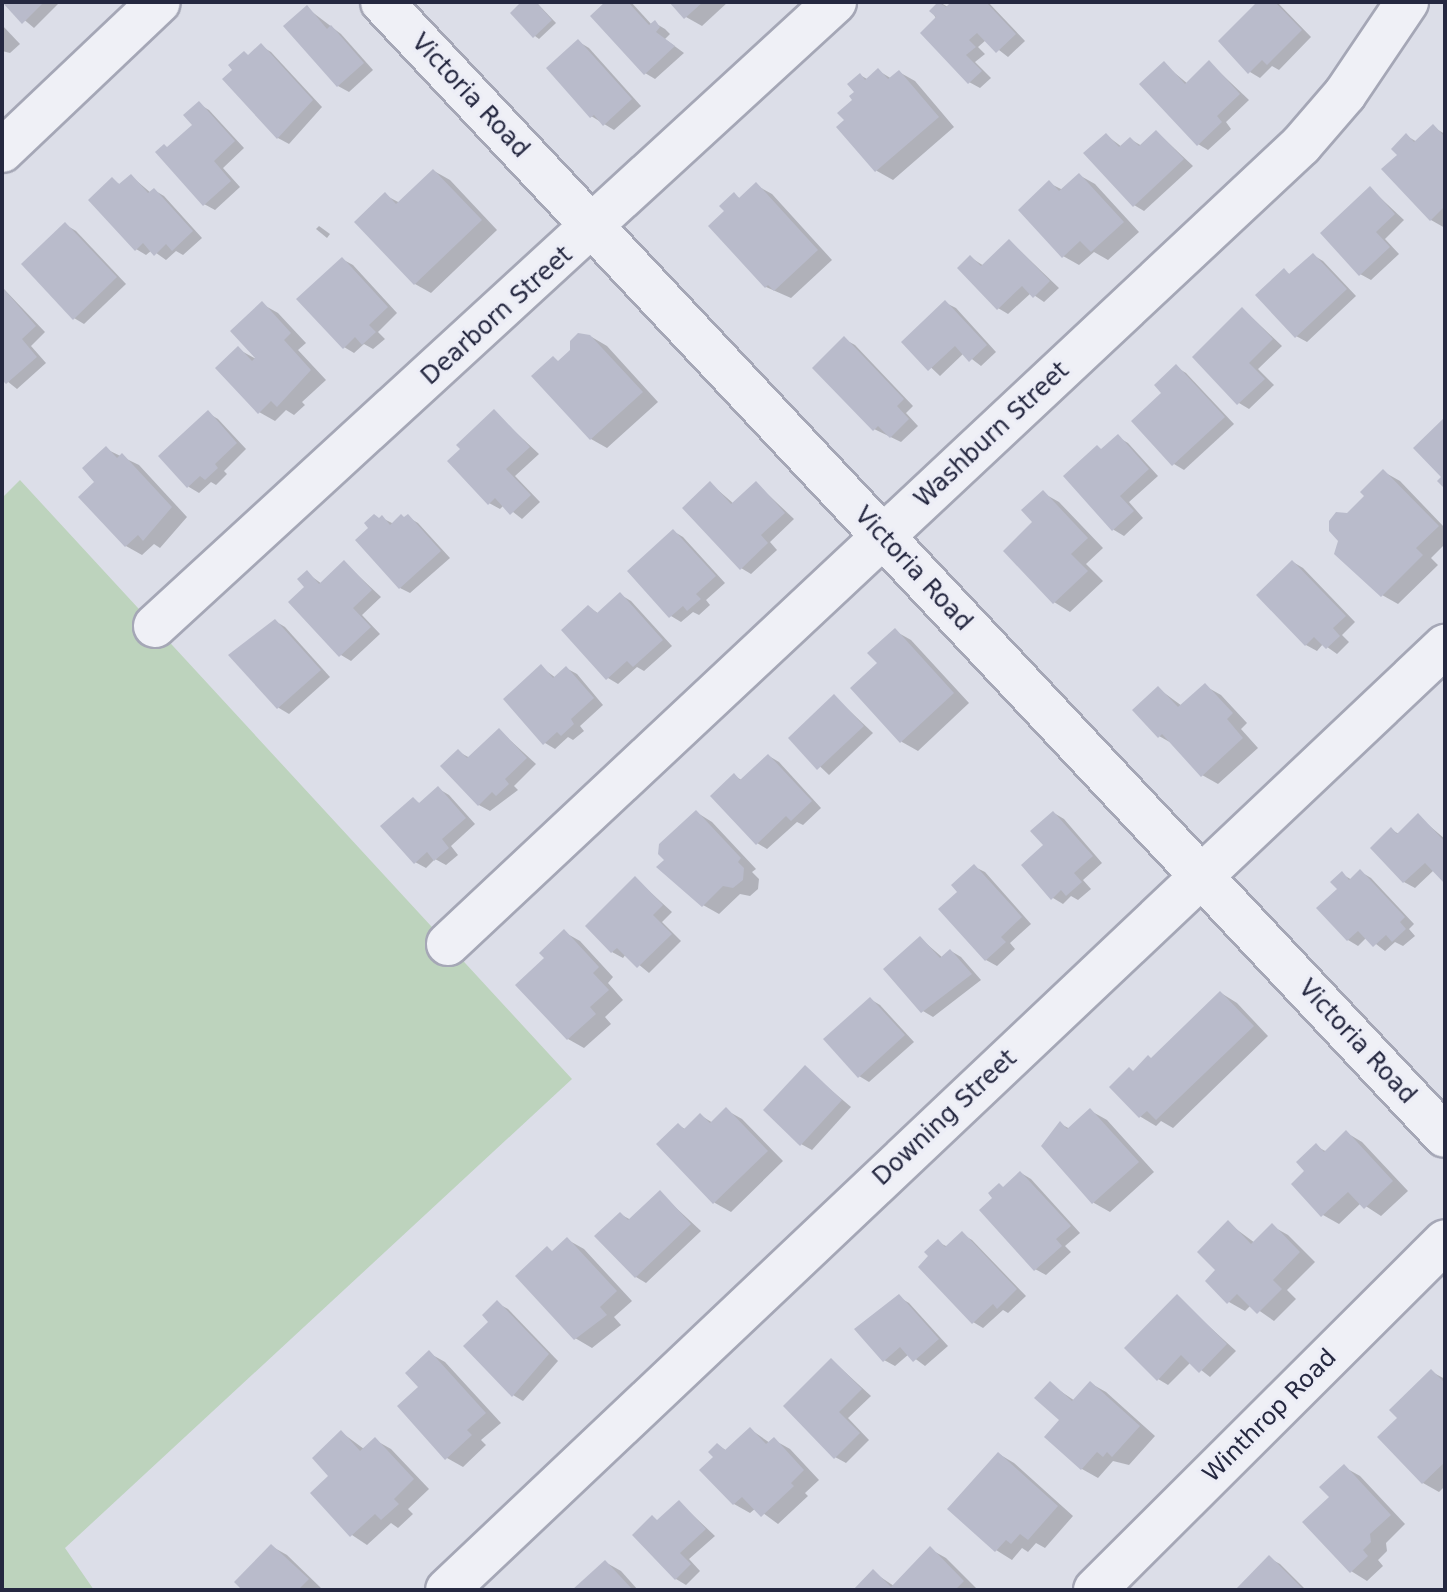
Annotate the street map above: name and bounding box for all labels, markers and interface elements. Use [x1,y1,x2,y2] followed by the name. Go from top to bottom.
[405,28,535,164] street label: Victoria Road
[416,241,578,391] street label: Dearborn Street
[909,356,1075,514] street label: Washburn Street
[848,501,978,637] street label: Victoria Road
[1292,974,1422,1110] street label: Victoria Road
[867,1044,1023,1192] street label: Downing Street
[1197,1343,1343,1489] street label: Winthrop Road

